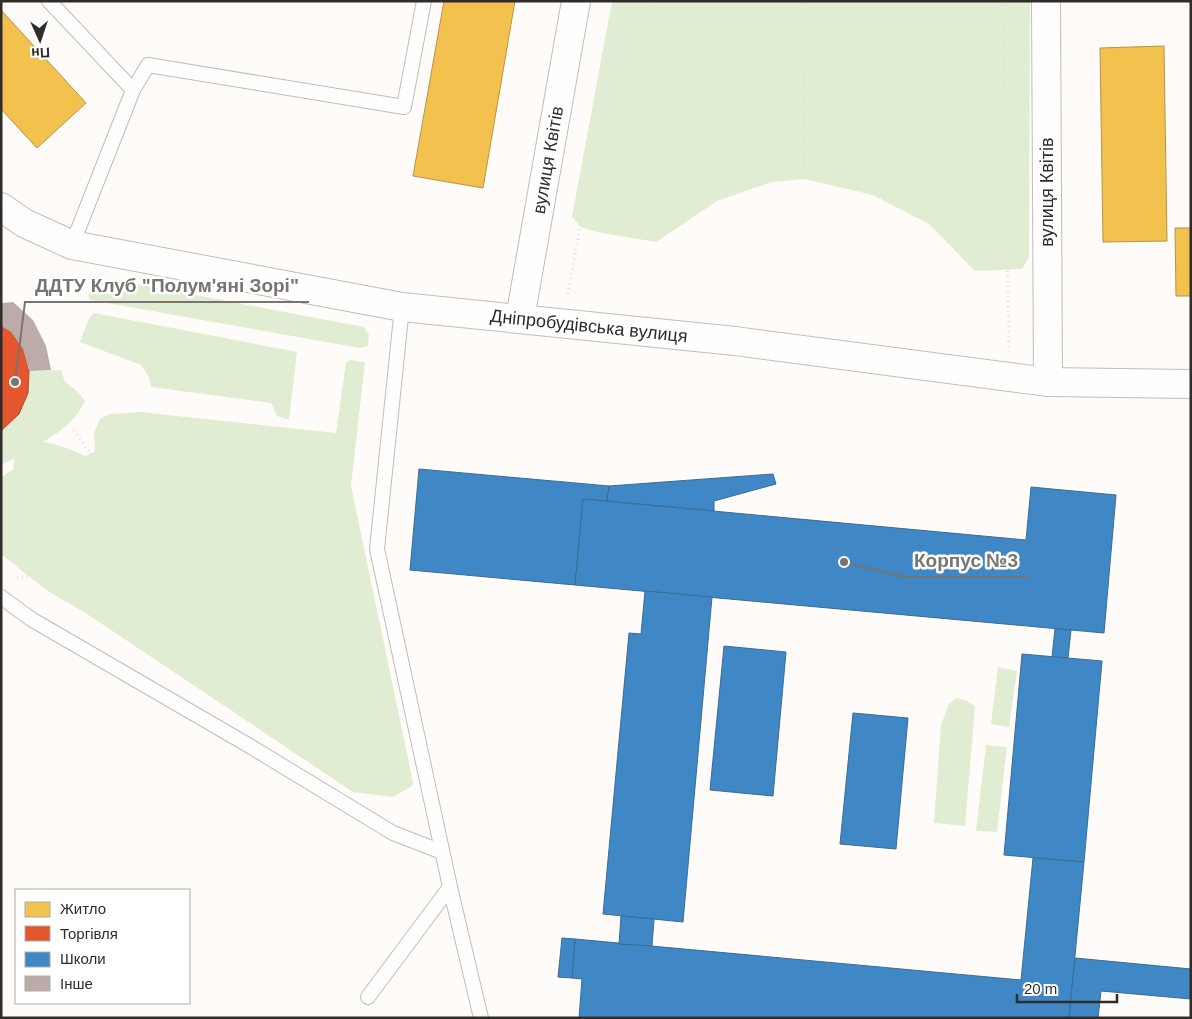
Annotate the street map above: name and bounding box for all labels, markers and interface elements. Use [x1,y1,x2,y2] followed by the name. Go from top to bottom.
[15,15,65,65] north arrow
[31,45,50,61] text: Пн
[529,104,567,216] street label: вулиця Квітів
[1037,137,1057,247] street label: вулиця Квітів
[25,268,309,302] callout: ДДТУ Клуб "Полум'яні Зорі"
[35,275,299,296] text: ДДТУ Клуб "Полум'яні Зорі"
[489,306,689,346] street label: Дніпробудівська вулиця
[904,543,1028,577] callout: Корпус №3
[914,550,1018,571] text: Корпус №3
[15,889,190,1004] legend
[60,900,106,917] text: Житло
[60,925,118,942] text: Торгівля
[60,950,106,967] text: Школи
[1017,972,1117,1004] scale bar
[60,975,93,992] text: Інше
[1024,980,1057,997] text: 20 m

